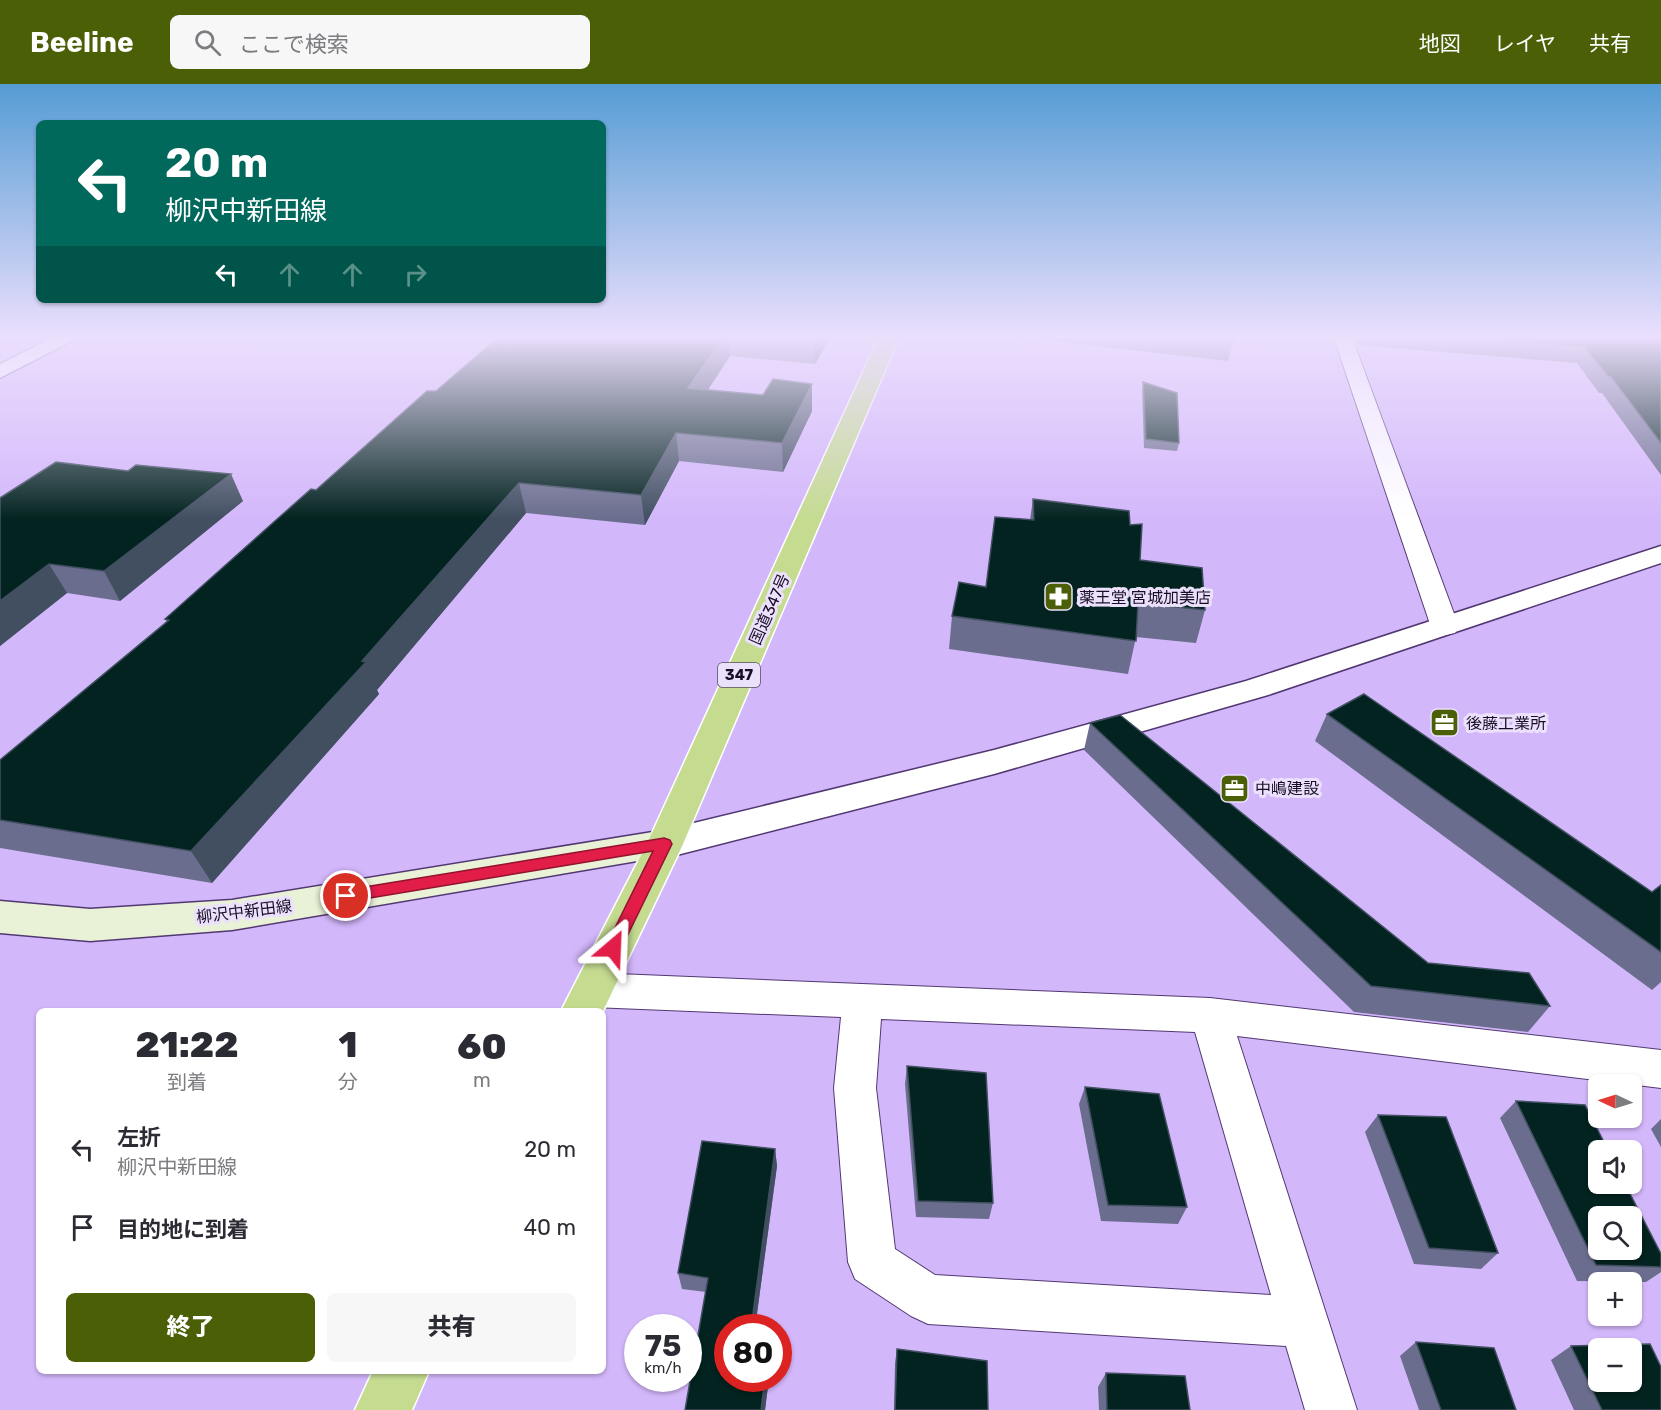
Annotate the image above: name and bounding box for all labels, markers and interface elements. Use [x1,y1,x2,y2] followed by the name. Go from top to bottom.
[170,15,590,69] search box
[30,26,134,59] text: Beeline
[191,26,224,59] icon: search
[239,31,349,58] text: ここで検索
[1419,31,1461,56] text: 地図
[1494,31,1556,56] text: レイヤ
[1589,31,1631,56] text: 共有
[165,138,268,188] text: 20 m
[66,144,144,222] icon: left
[165,195,327,227] text: 柳沢中新田線
[210,258,243,291] icon: left
[273,258,306,291] icon: ahead
[336,258,369,291] icon: ahead
[399,258,432,291] icon: right
[745,571,793,648] street label: 国道347号
[1042,581,1074,613] pharmacy icon: 薬王堂 宮城加美店
[1079,588,1211,607] place label: 薬王堂 宮城加美店
[718,663,760,687] road number: 347
[1429,707,1461,739] office icon: 後藤工業所
[1466,714,1546,733] place label: 後藤工業所
[1218,772,1250,804] office icon: 中嶋建設
[1255,779,1319,798] place label: 中嶋建設
[320,870,371,921] pin
[329,879,362,912] icon: arrive
[195,896,293,927] street label: 柳沢中新田線
[581,916,645,980] position arrow
[135,1023,239,1066] text: 21:22
[338,1023,357,1066] text: 1
[457,1025,507,1068] text: 60
[473,1068,491,1092] text: m
[167,1070,207,1094] text: 到着
[338,1070,358,1094] text: 分
[1588,1074,1642,1128] north arrow
[1588,1074,1642,1392] map controls
[117,1124,161,1151] text: 左折
[66,1133,99,1166] icon: left
[524,1136,576,1163] text: 20 m
[1588,1140,1642,1194] button: sound
[117,1155,237,1179] text: 柳沢中新田線
[1588,1206,1642,1260] button: search
[66,1211,99,1244] icon: arrive
[523,1214,576,1241] text: 40 m
[117,1216,249,1243] text: 目的地に到着
[1588,1272,1642,1326] button: +
[66,1293,315,1362] button: 終了
[327,1293,576,1362] button: 共有
[714,1314,792,1392] speed limit sign: 80
[645,1328,681,1364] text: 75
[1588,1338,1642,1392] button: −
[644,1359,682,1377] text: km/h

